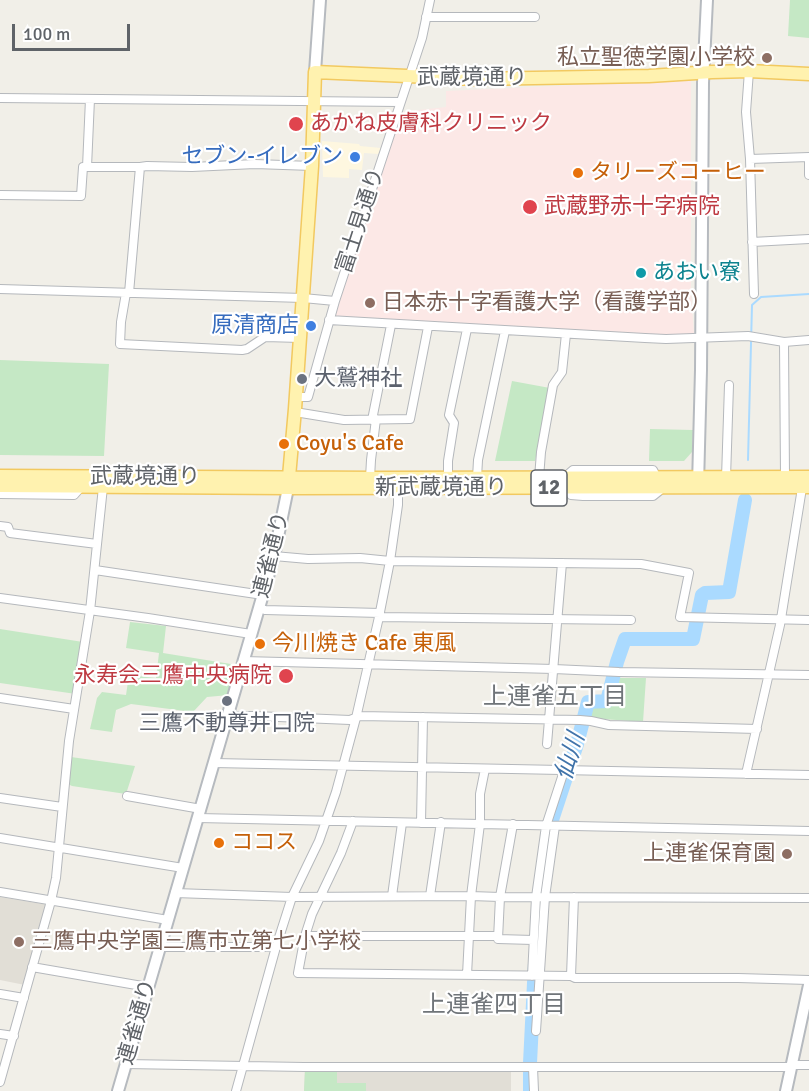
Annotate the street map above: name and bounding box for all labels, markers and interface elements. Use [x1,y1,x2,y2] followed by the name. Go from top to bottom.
[15,12,134,50] scale bar
[23,23,70,45] text: 100 m
[557,45,755,71] place label: 私立聖徳学園小学校
[760,51,774,65] marker: 私立聖徳学園小学校
[417,65,527,91] street label: 武蔵境通り
[310,111,552,137] place label: あかね皮膚科クリニック
[287,115,305,133] marker: あかね皮膚科クリニック
[181,144,343,170] place label: セブン-イレブン
[348,150,362,164] marker: セブン-イレブン
[590,160,766,186] place label: タリーズコーヒー
[331,165,391,277] street label: 富士見通り
[571,166,585,180] marker: タリーズコーヒー
[544,194,720,220] place label: 武蔵野赤十字病院
[521,198,539,216] marker: 武蔵野赤十字病院
[653,260,741,286] place label: あおい寮
[634,266,648,280] marker: あおい寮
[382,290,712,316] place label: 日本赤十字看護大学（看護学部）
[363,296,377,310] marker: 日本赤十字看護大学（看護学部）
[211,313,299,339] place label: 原清商店
[304,319,318,333] marker: 原清商店
[314,366,402,392] place label: 大鷲神社
[295,372,309,386] marker: 大鷲神社
[296,431,404,457] place label: Coyu's Cafe
[277,437,291,451] marker: Coyu's Cafe
[90,464,200,490] street label: 武蔵境通り
[531,470,567,506] road number: 12
[375,475,507,501] street label: 新武蔵境通り
[249,509,295,601] street label: 連雀通り
[272,631,456,657] place label: 今川焼き Cafe 東風
[253,637,267,651] marker: 今川焼き Cafe 東風
[74,663,272,689] place label: 永寿会三鷹中央病院
[277,667,295,685] marker: 永寿会三鷹中央病院
[483,684,627,712] district label: 上連雀五丁目
[220,694,234,708] marker: 三鷹不動尊井口院
[139,711,315,737] place label: 三鷹不動尊井口院
[550,730,592,784] water label: 仙川
[231,830,297,856] place label: ココス
[212,836,226,850] marker: ココス
[643,841,775,867] place label: 上連雀保育園
[780,847,794,861] marker: 上連雀保育園
[31,929,361,955] place label: 三鷹中央学園三鷹市立第七小学校
[12,935,26,949] marker: 三鷹中央学園三鷹市立第七小学校
[113,976,163,1068] street label: 連雀通り
[422,992,566,1020] district label: 上連雀四丁目

